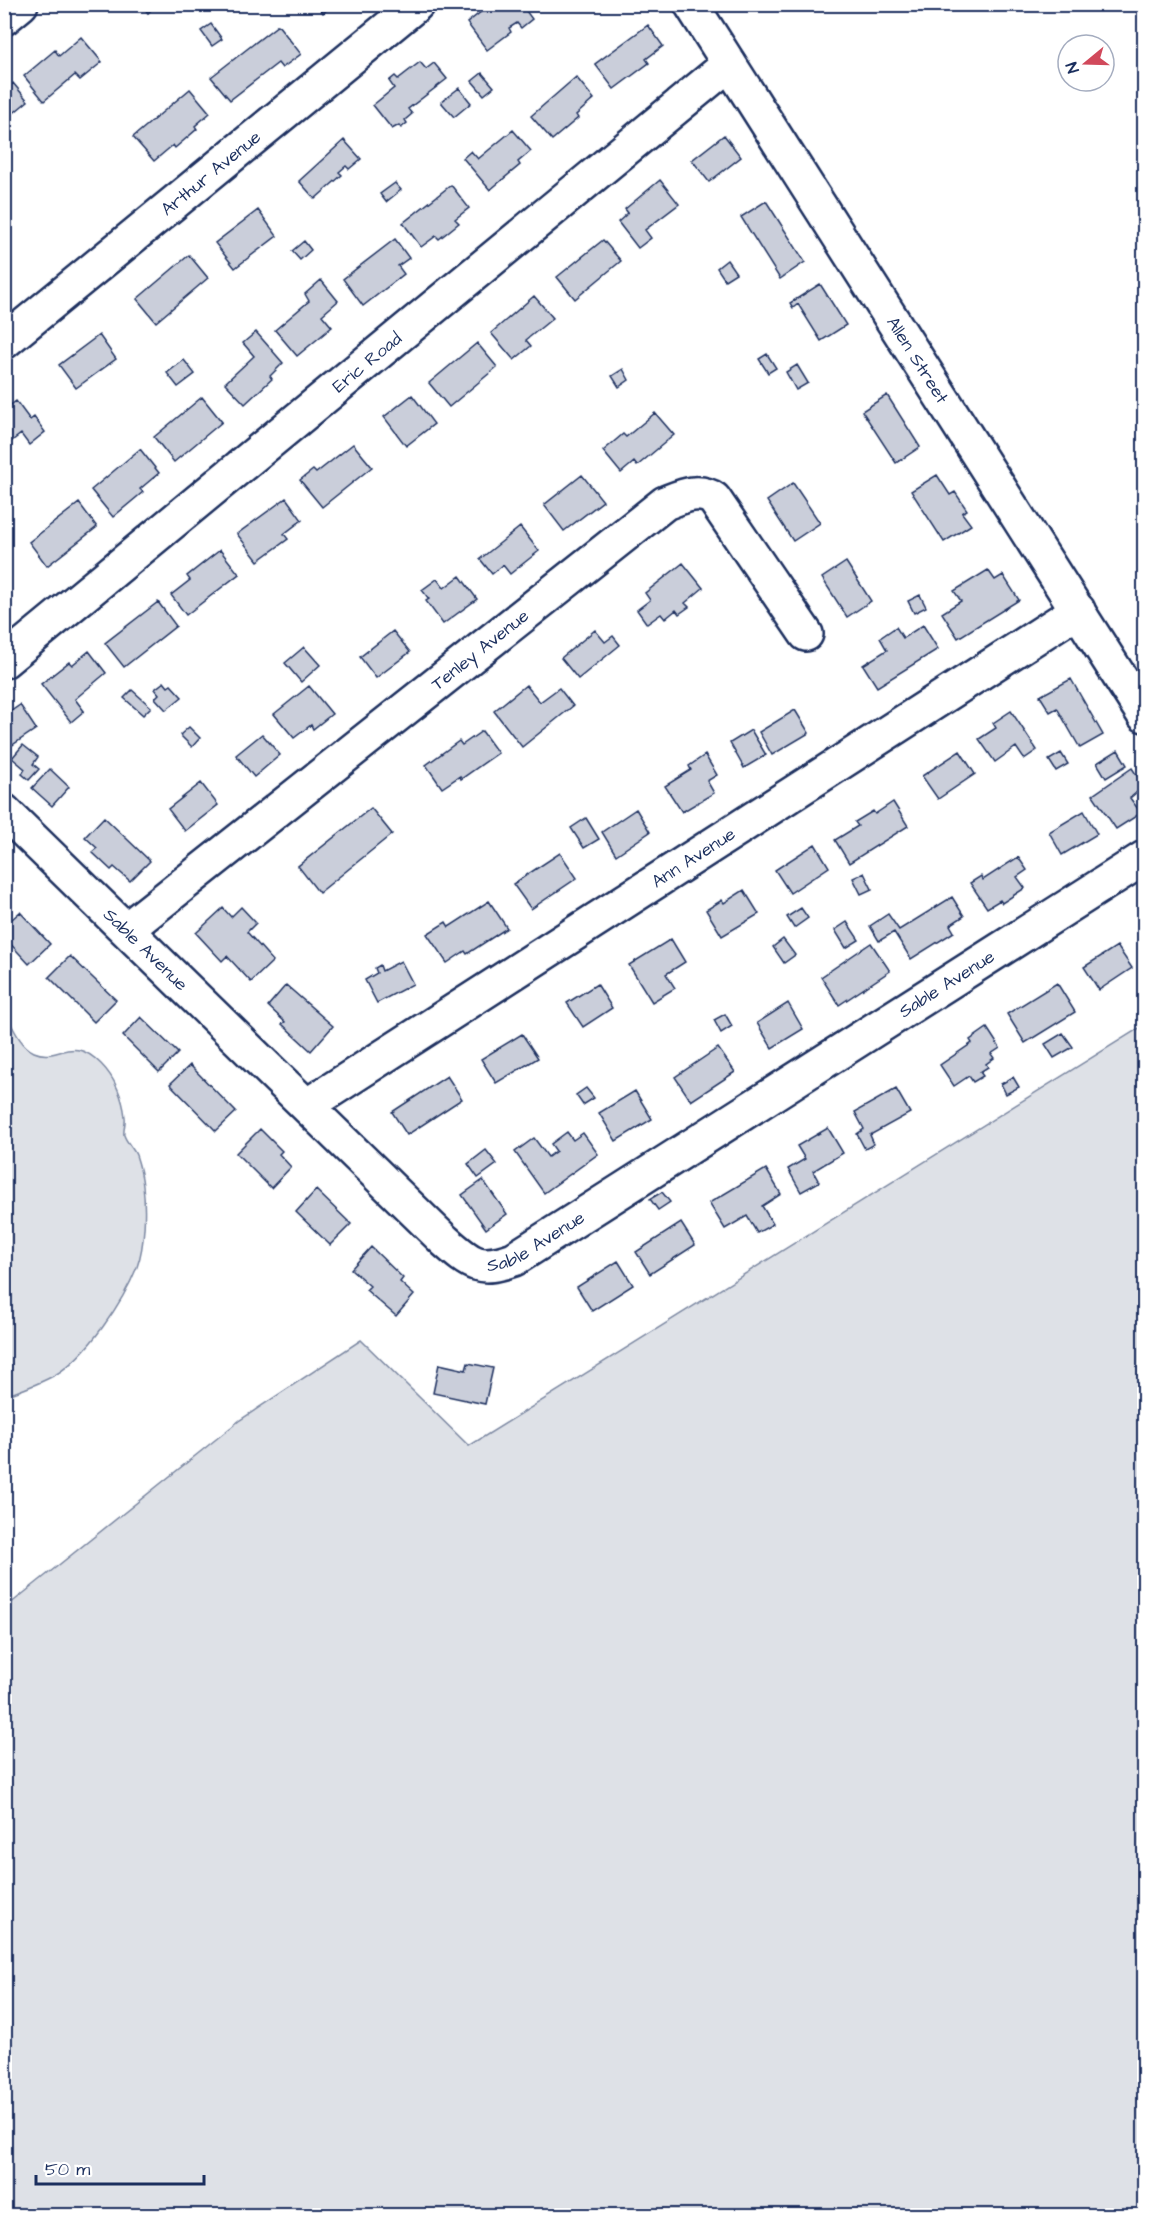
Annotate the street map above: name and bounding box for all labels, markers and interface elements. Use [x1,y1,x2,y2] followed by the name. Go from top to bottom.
[1056,33,1116,93] north arrow
[1061,59,1085,76] text: N
[155,124,266,221] street label: Arthur Avenue
[881,312,955,409] street label: Allen Street
[327,326,407,398] street label: Eric Road
[426,603,534,696] street label: Tenley Avenue
[646,821,740,894] street label: Ann Avenue
[98,902,194,996] street label: Sable Avenue
[894,944,1000,1024] street label: Sable Avenue
[485,1205,590,1278] street label: Sable Avenue
[36,2148,204,2186] scale bar
[45,2157,90,2182] text: 50 m

